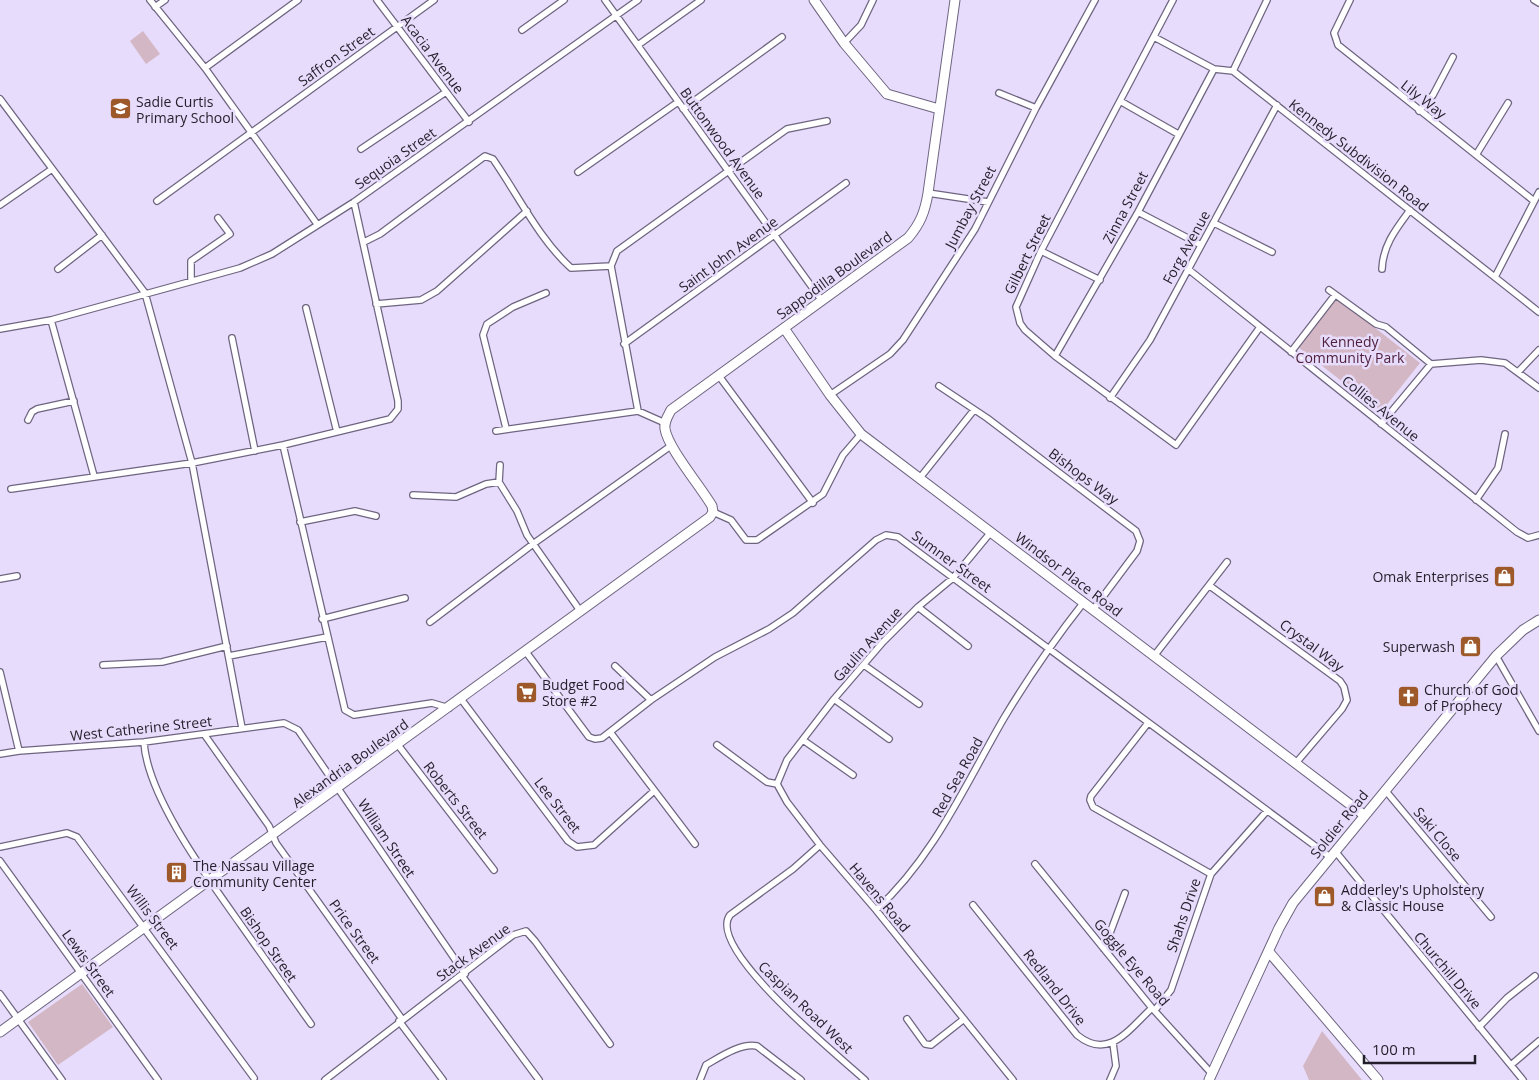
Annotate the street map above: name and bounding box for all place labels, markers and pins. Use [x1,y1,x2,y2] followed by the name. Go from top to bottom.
[136,92,234,127] place label: Sadie Curtis Primary School
[108,97,132,121] school or university icon: Sadie Curtis Primary School
[1493,564,1517,588] shop icon: Omak Enterprises
[1372,567,1489,586] place label: Omak Enterprises
[1459,634,1483,658] shop icon: Superwash
[1383,637,1455,656] place label: Superwash
[542,675,625,710] place label: Budget Food Store #2
[514,680,538,704] supermarket icon: Budget Food Store #2
[1424,680,1519,715] place label: Church of God of Prophecy
[1396,685,1420,709] church icon: Church of God of Prophecy
[193,856,317,891] place label: The Nassau Village Community Center
[165,861,189,885] building icon: The Nassau Village Community Center
[1341,880,1485,915] place label: Adderley's Upholstery & Classic House
[1313,885,1337,909] shop icon: Adderley's Upholstery & Classic House

